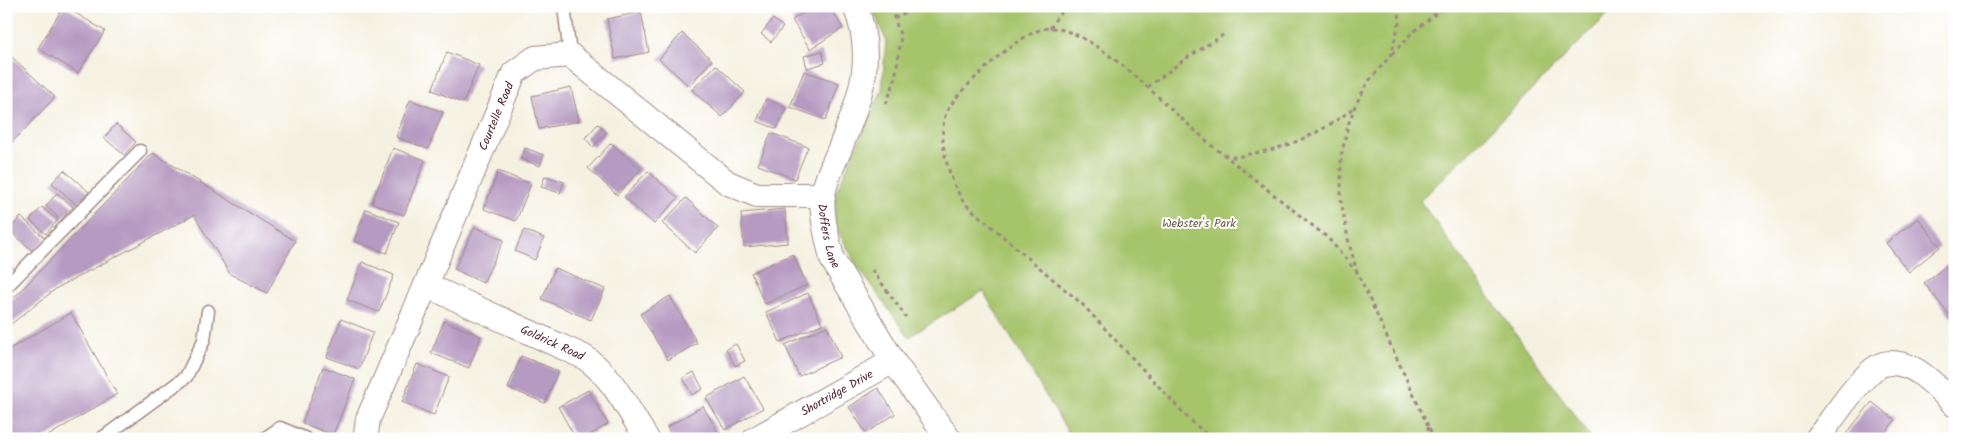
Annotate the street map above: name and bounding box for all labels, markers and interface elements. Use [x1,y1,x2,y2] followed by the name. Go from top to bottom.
[474,78,520,154] street label: Courtelle Road
[812,203,845,273] street label: Doffers Lane
[1162,214,1236,233] park label: Webster's Park
[517,320,588,366] street label: Goldrick Road
[797,365,877,421] street label: Shortridge Drive

